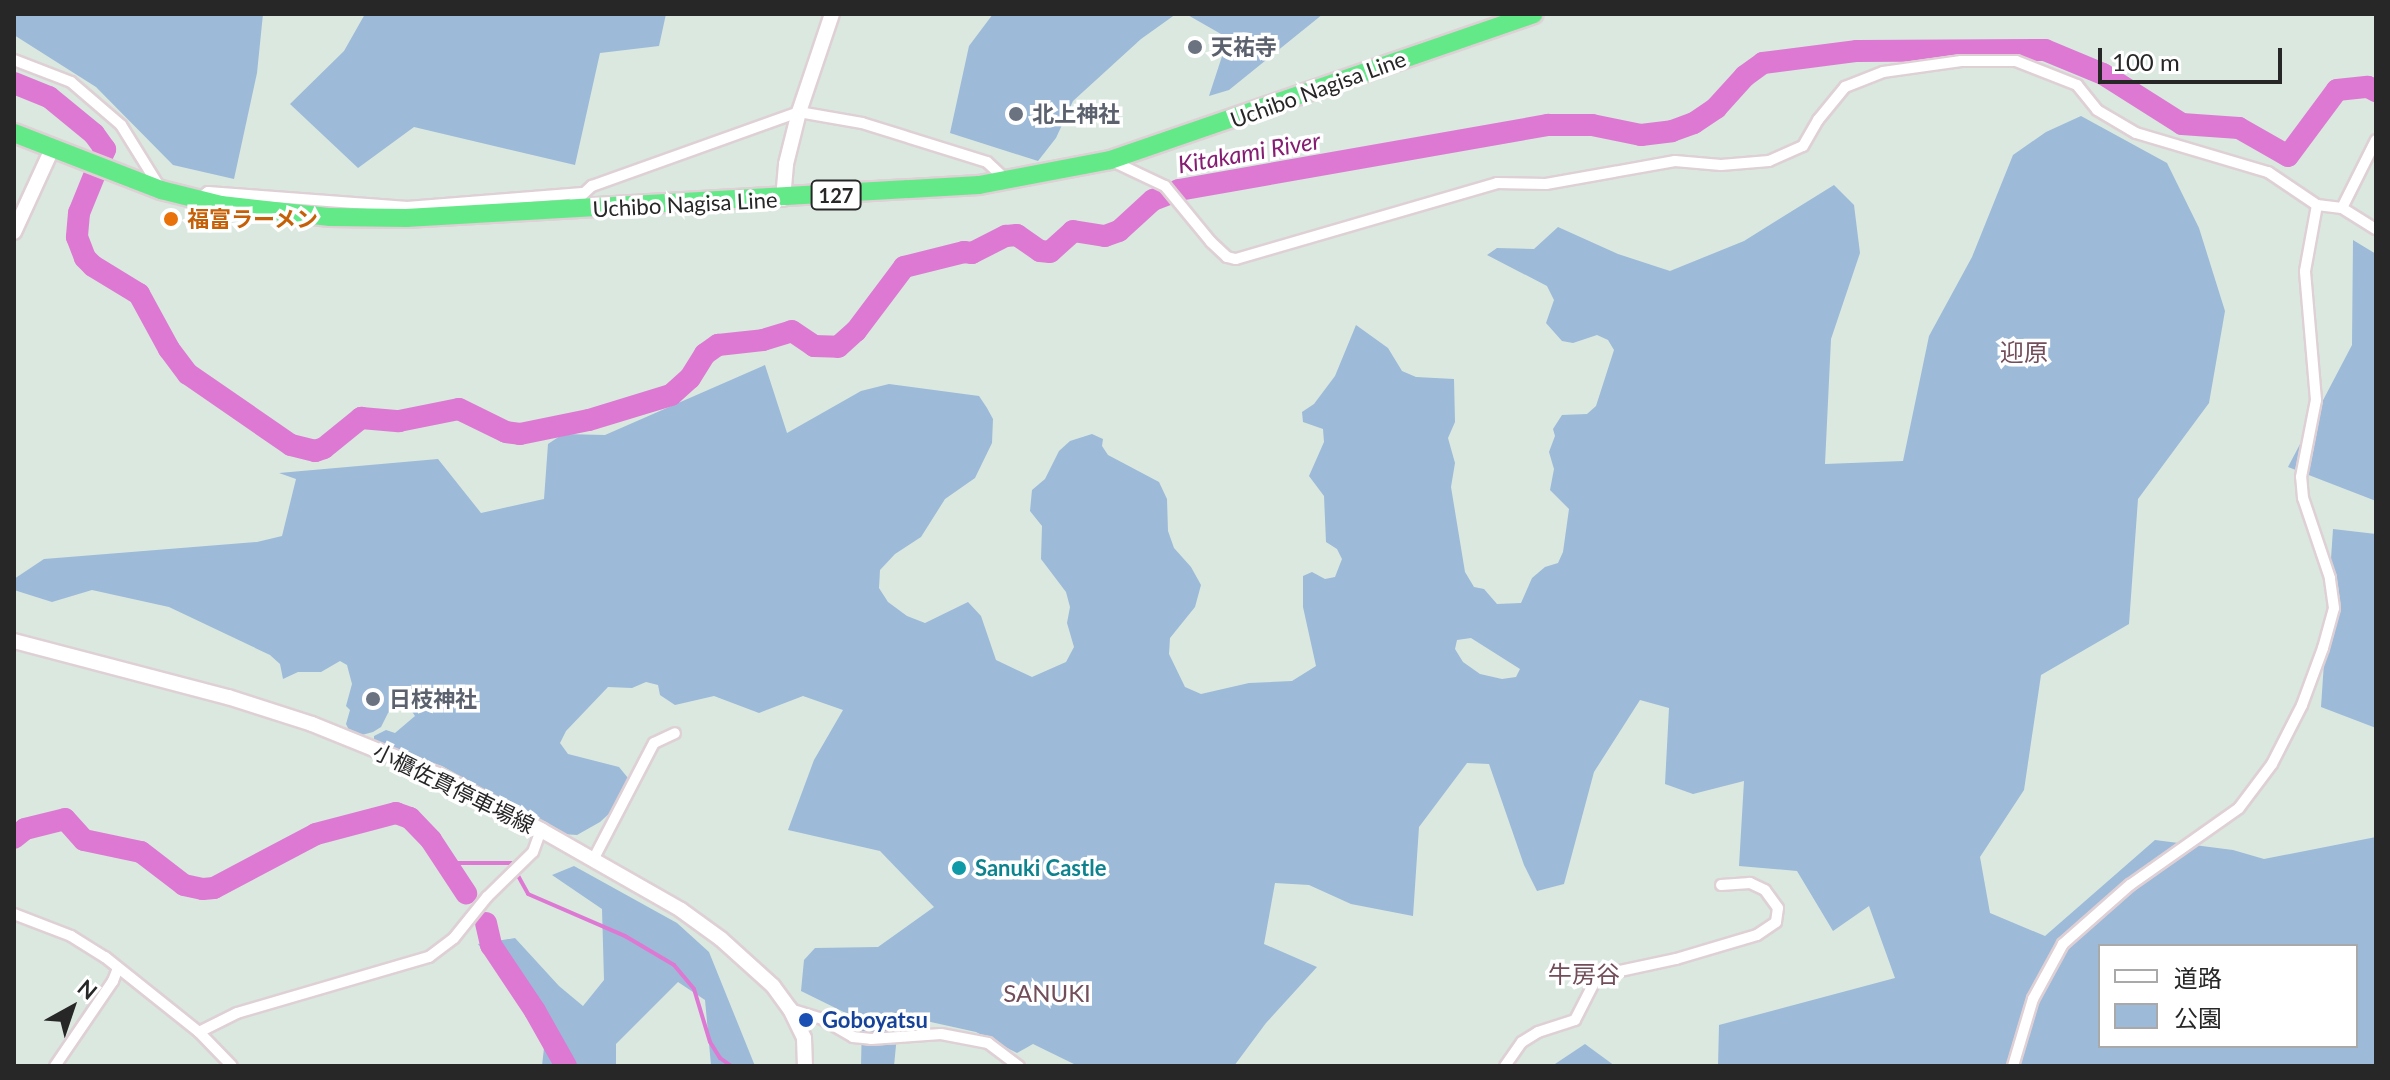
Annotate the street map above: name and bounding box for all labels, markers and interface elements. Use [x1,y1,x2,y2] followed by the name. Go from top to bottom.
[2102,32,2286,82] scale bar
[1211,34,1277,60] place label: 天祐寺
[1186,38,1204,56] marker: 天祐寺
[1227,45,1409,133] street label: Uchibo Nagisa Line
[2112,47,2180,76] text: 100 m
[1032,101,1120,127] place label: 北上神社
[1007,105,1025,123] marker: 北上神社
[1175,125,1323,179] water label: Kitakami River
[810,179,862,211] road number: 127
[592,186,778,222] street label: Uchibo Nagisa Line
[187,206,319,232] place label: 福富ラーメン
[162,210,180,228] marker: 福富ラーメン
[2000,338,2048,366] district label: 迎原
[389,686,477,712] place label: 日枝神社
[364,690,382,708] marker: 日枝神社
[369,738,539,838] street label: 小櫃佐貫停車場線
[975,855,1106,881] place label: Sanuki Castle
[950,859,968,877] marker: Sanuki Castle
[2098,944,2358,1048] legend
[1548,960,1620,988] district label: 牛房谷
[2174,963,2222,992] text: 道路
[32,968,112,1048] north arrow
[73,973,103,1005] text: N
[997,979,1097,1007] district label: SANUKI
[2174,1003,2222,1032] text: 公園
[822,1007,928,1033] place label: Goboyatsu
[797,1011,815,1029] marker: Goboyatsu

